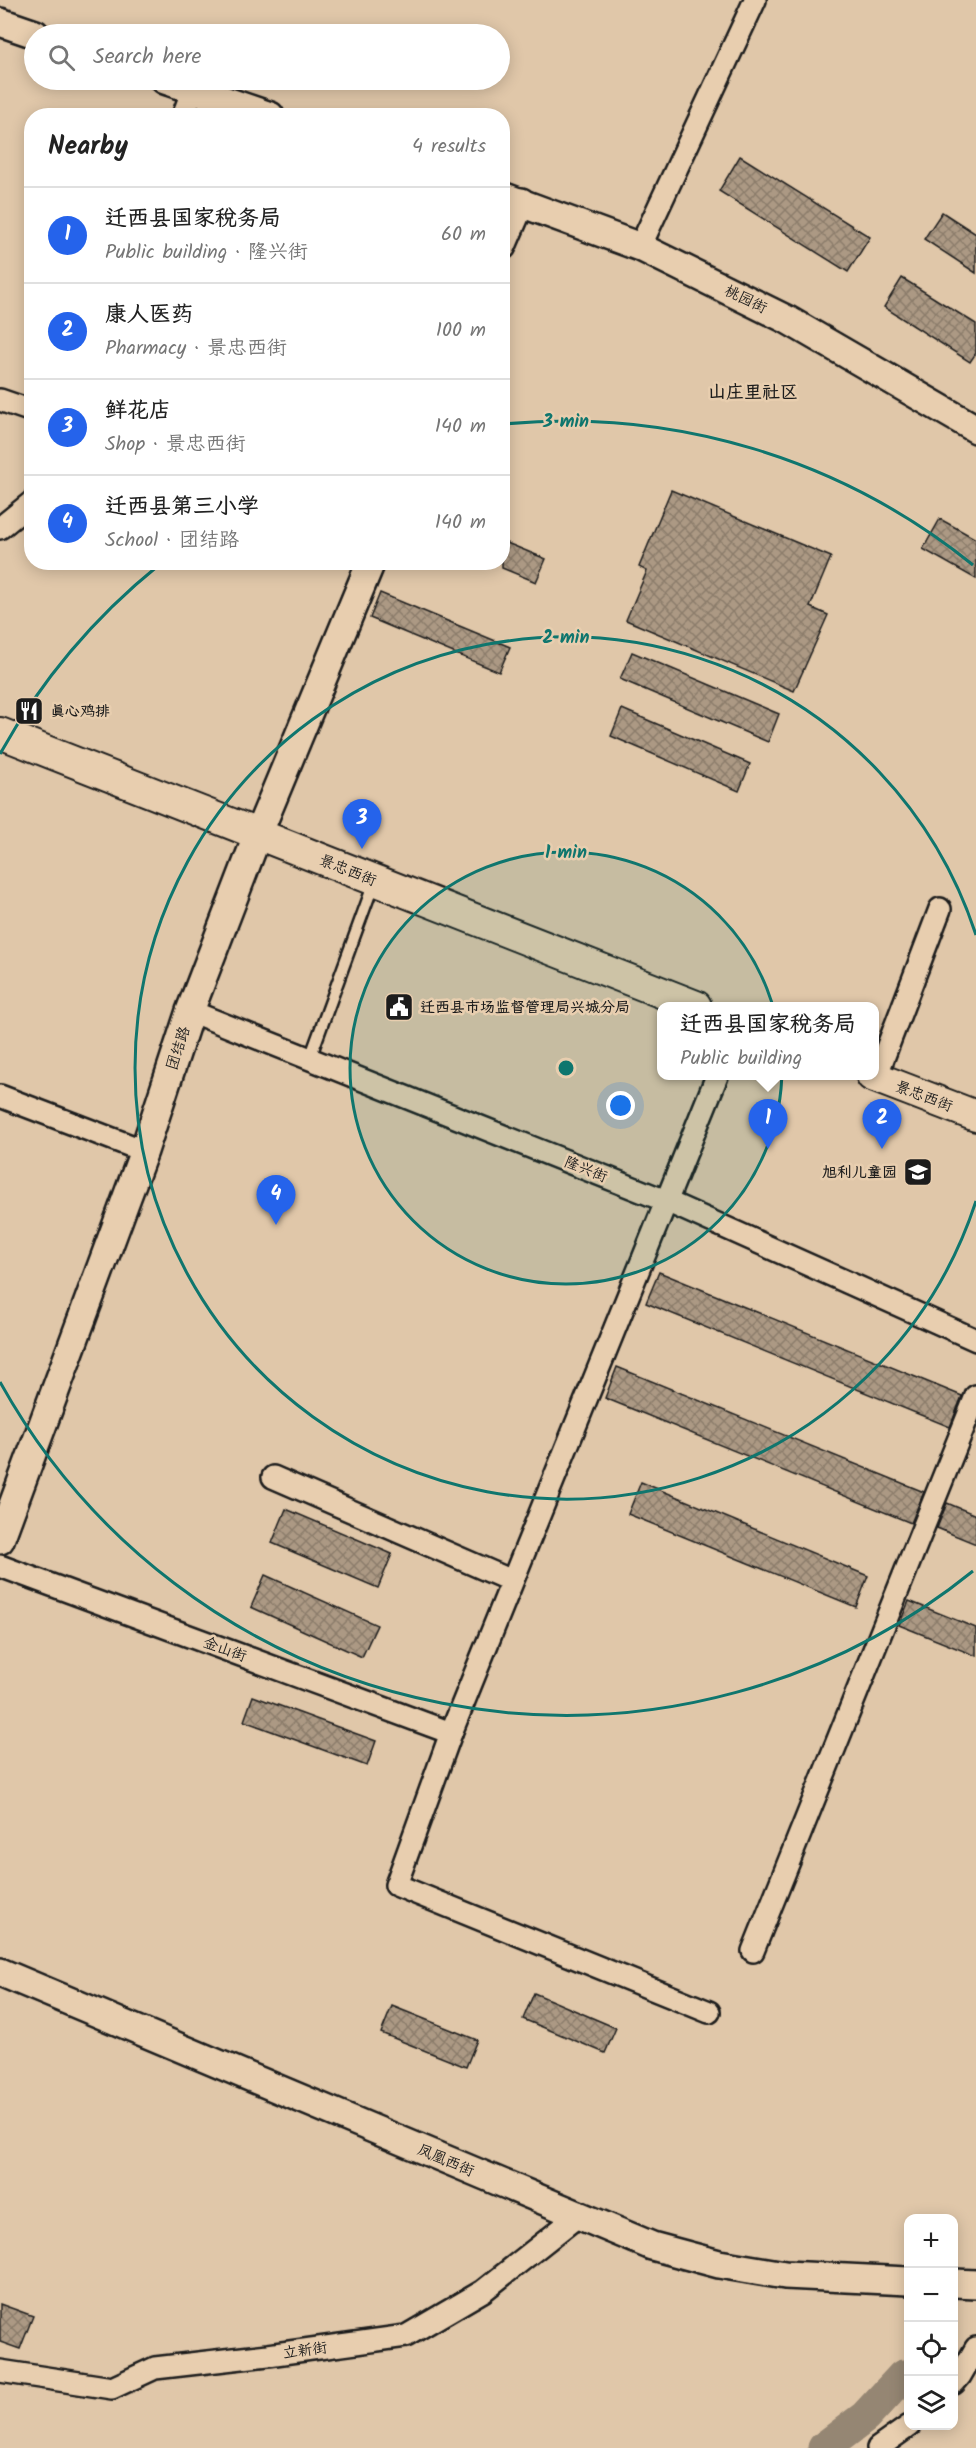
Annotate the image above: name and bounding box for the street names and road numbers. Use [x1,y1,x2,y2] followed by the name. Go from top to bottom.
[720,279,771,321] street label: 桃园街
[315,849,380,893] street label: 景忠西街
[161,1023,197,1073] street label: 团结路
[891,1075,956,1119] street label: 景忠西街
[560,1150,611,1189] street label: 隆兴街
[199,1631,250,1669] street label: 金山街
[413,2138,478,2184] street label: 凤凰西街
[281,2336,329,2366] street label: 立新街

